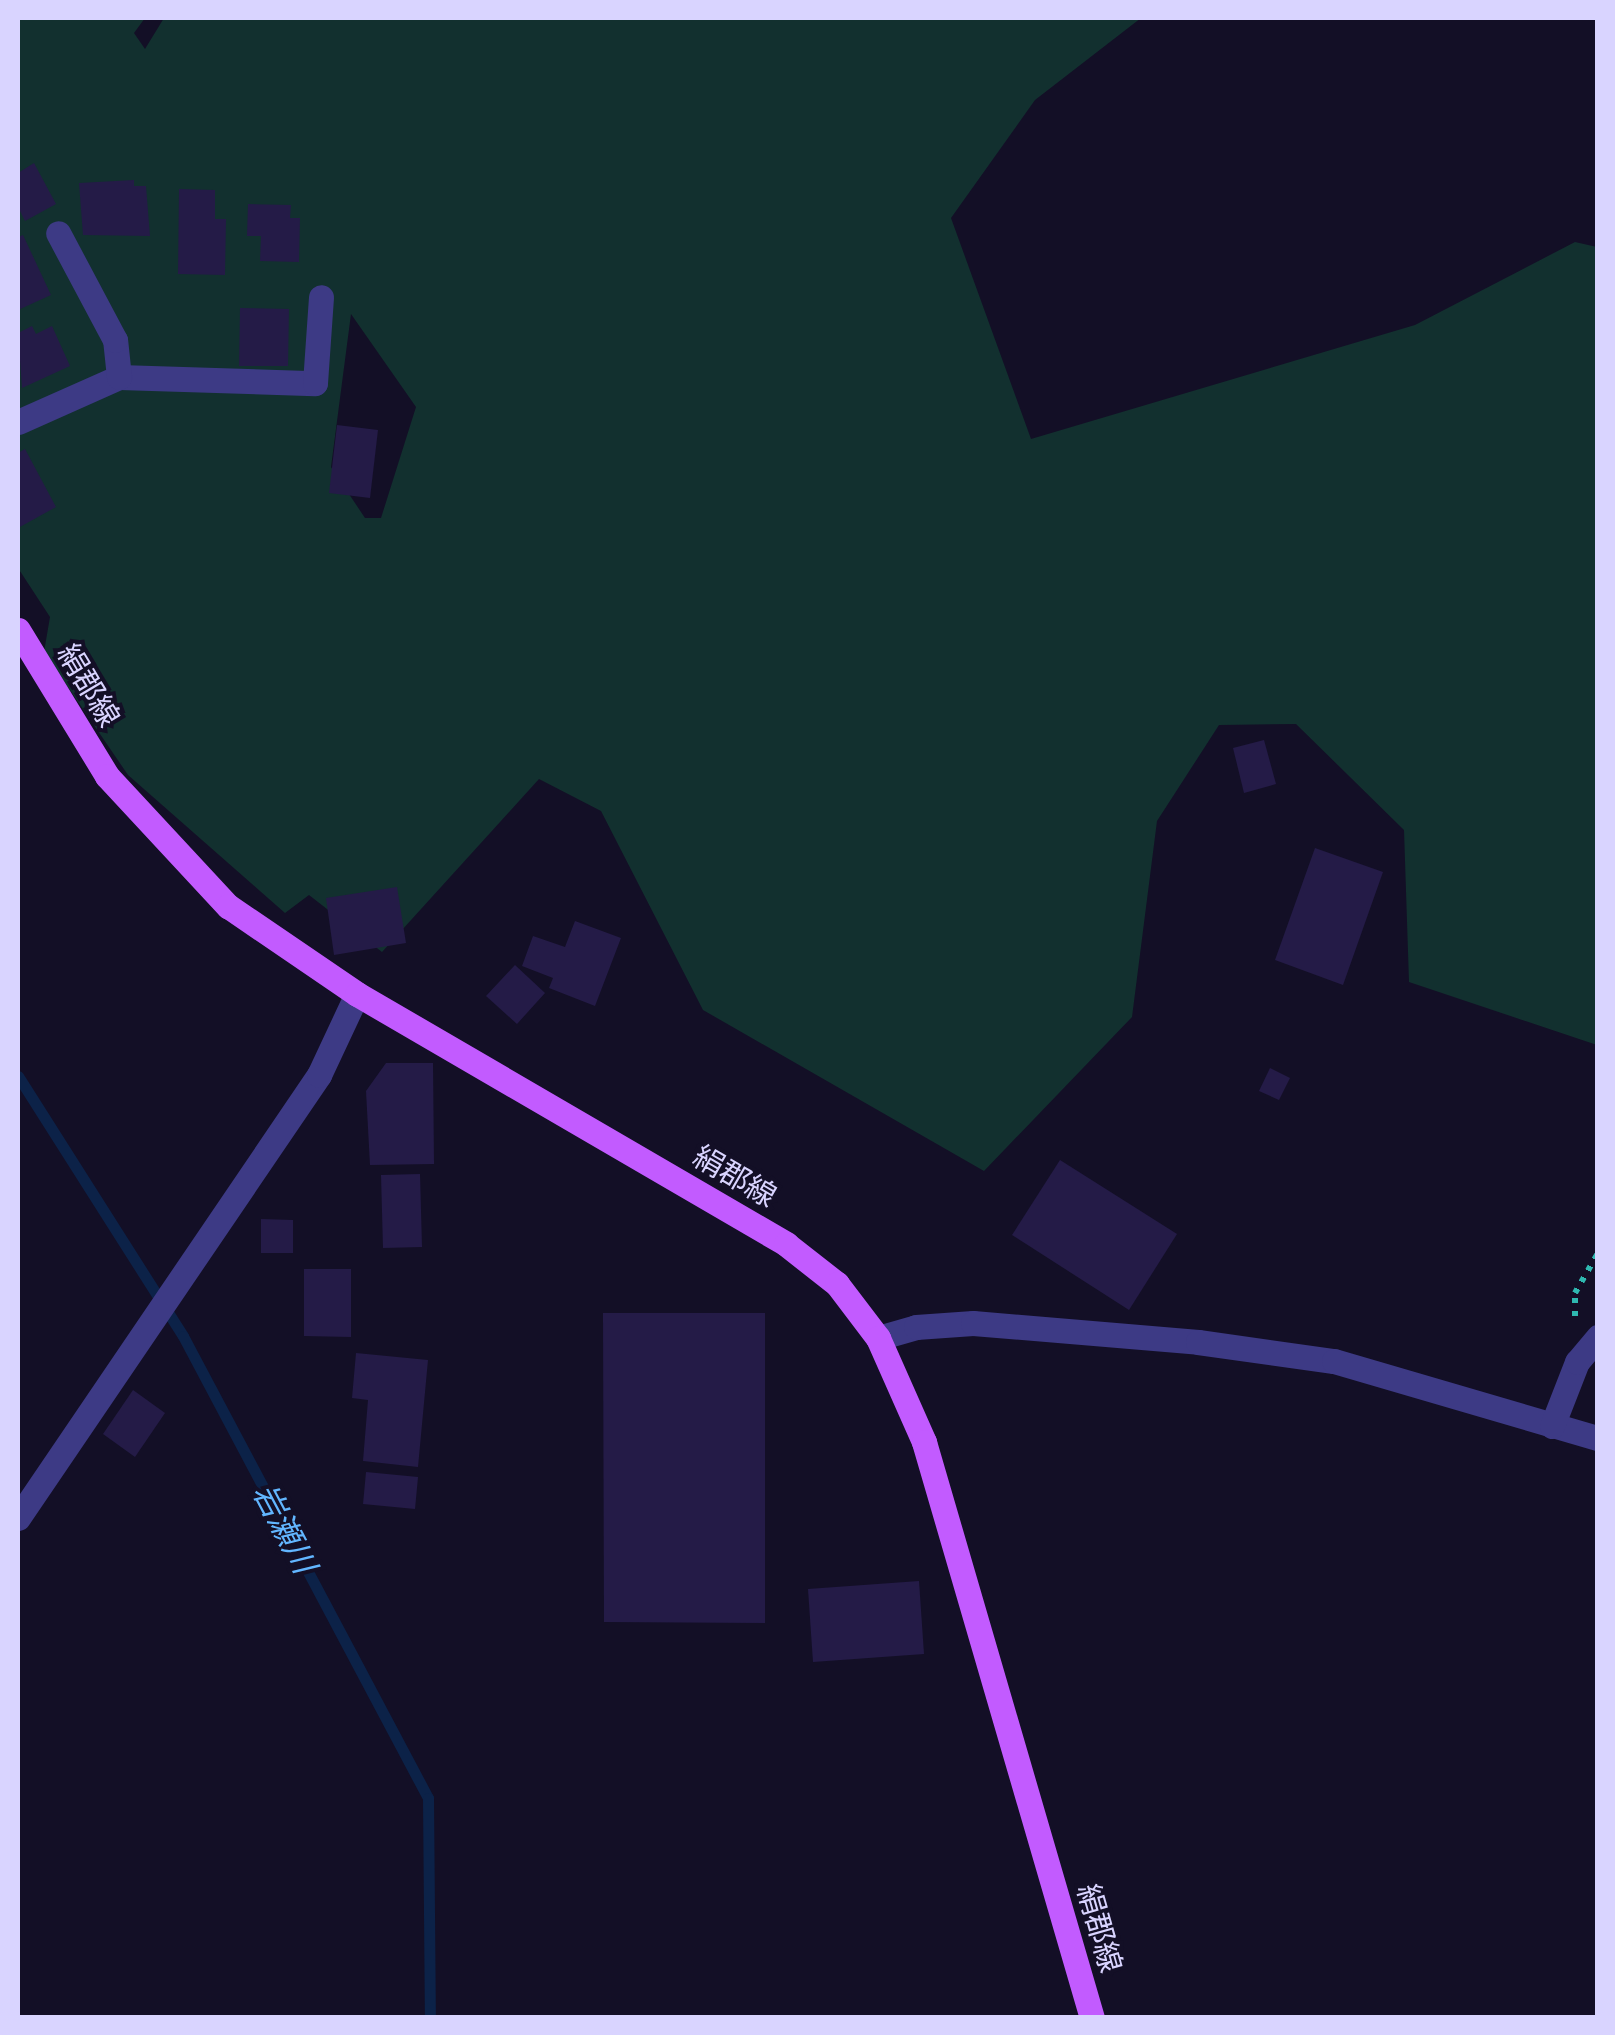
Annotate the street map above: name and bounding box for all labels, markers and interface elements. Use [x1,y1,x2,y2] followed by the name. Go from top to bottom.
[50,637,128,733] street label: 絹郡線
[687,1138,783,1214] street label: 絹郡線
[246,1477,324,1579] water label: 岩瀬川
[1070,1880,1130,1976] street label: 絹郡線

